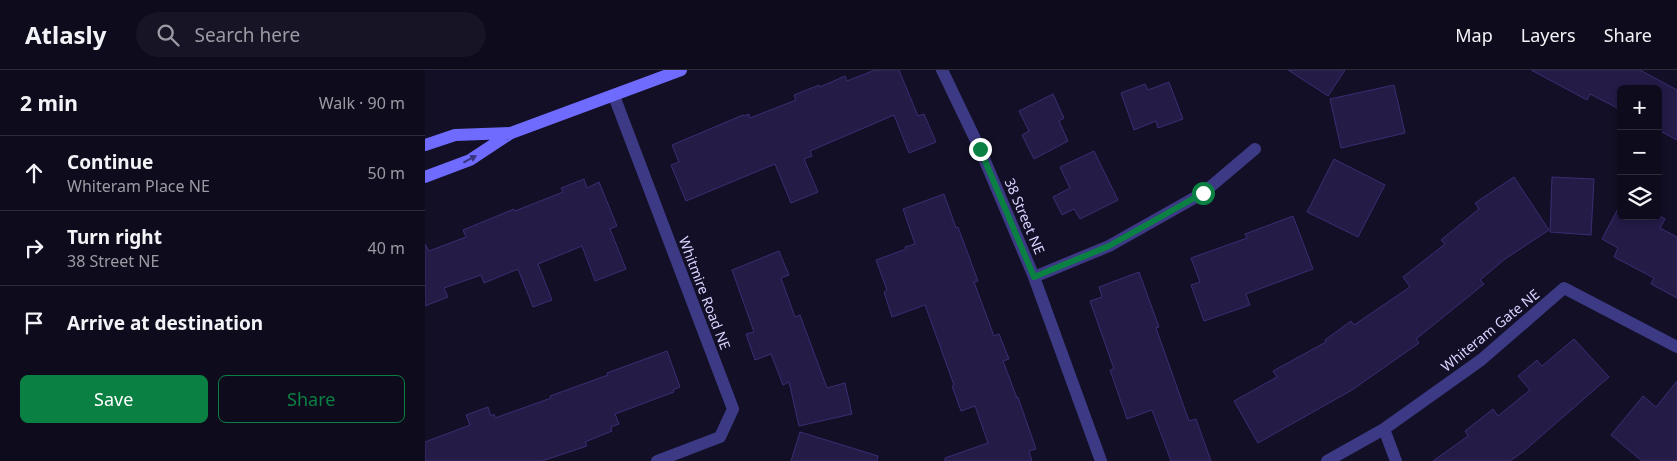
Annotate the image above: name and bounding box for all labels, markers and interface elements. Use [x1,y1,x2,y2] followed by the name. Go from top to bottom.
[136,12,486,57] search box
[25,18,106,51] text: Atlasly
[154,21,182,49] icon: search
[194,22,300,48] text: Search here
[1455,23,1493,47] text: Map
[1521,23,1576,47] text: Layers
[1604,23,1652,47] text: Share
[1617,85,1662,220] map controls
[1617,85,1662,130] button: +
[20,89,78,117] text: 2 min
[319,92,405,114] text: Walk · 90 m
[1617,130,1662,175] button: −
[969,138,992,161] route end
[67,149,153,175] text: Continue
[463,155,477,163] one-way arrow
[20,159,48,187] icon: ahead
[368,162,405,184] text: 50 m
[67,175,210,197] text: Whiteram Place NE
[1000,175,1050,257] street label: 38 Street NE
[1617,175,1662,220] button: layers
[1192,182,1215,205] route start
[67,224,162,250] text: Turn right
[20,234,48,262] icon: right
[675,234,735,352] street label: Whitmire Road NE
[368,237,405,259] text: 40 m
[67,250,159,272] text: 38 Street NE
[1437,284,1543,376] street label: Whiteram Gate NE
[20,309,48,337] icon: arrive
[67,310,263,336] text: Arrive at destination
[20,375,208,423] button: Save
[218,375,405,423] button: Share

